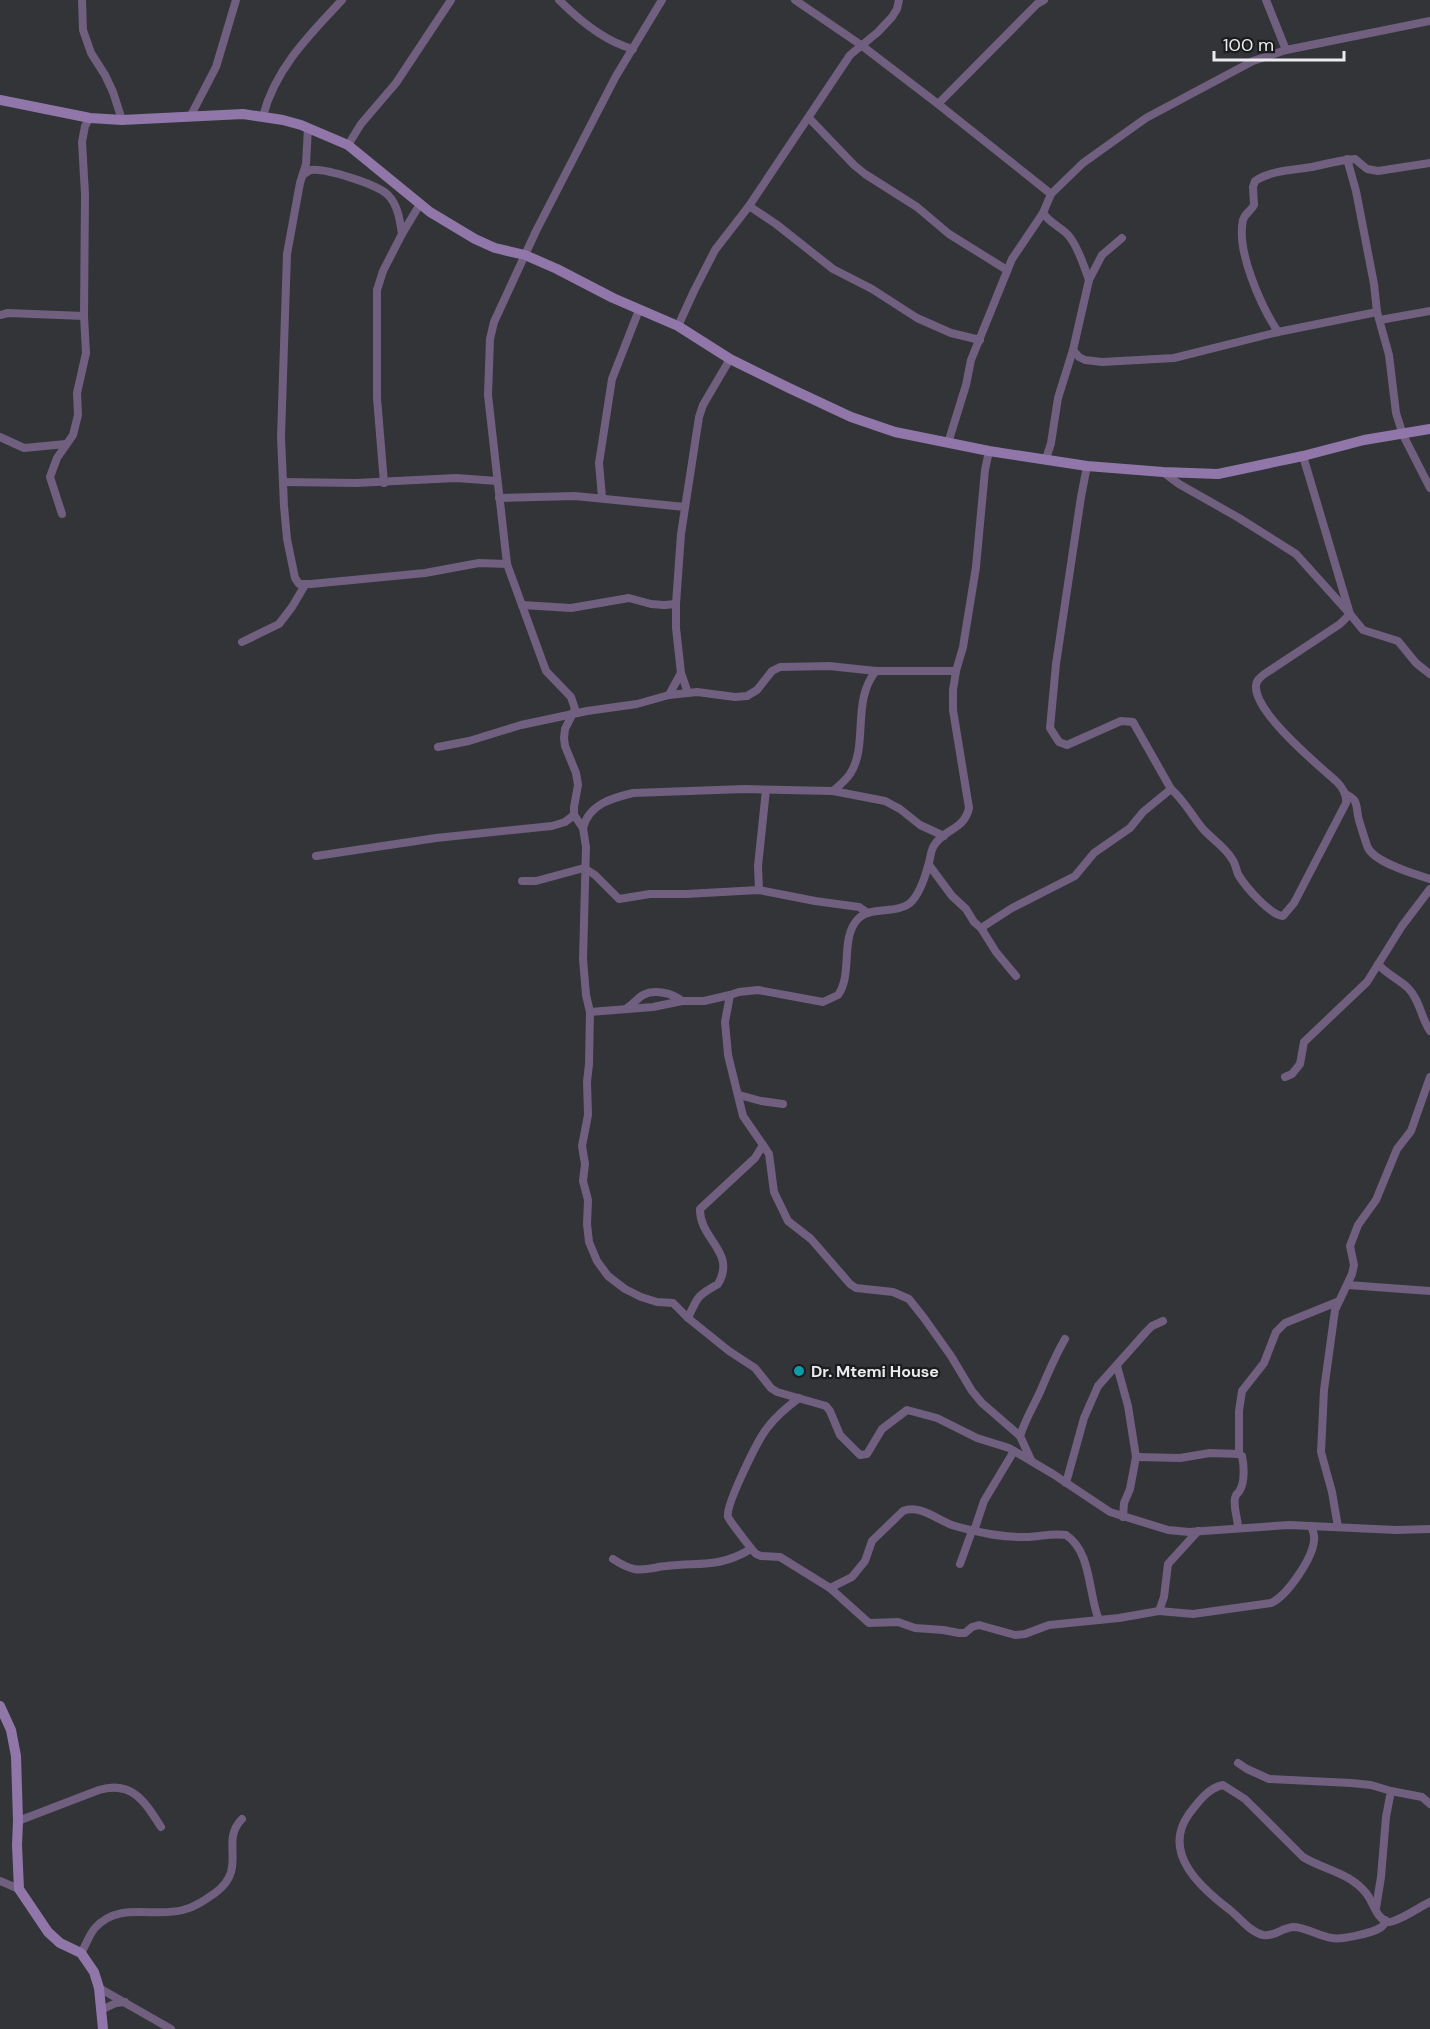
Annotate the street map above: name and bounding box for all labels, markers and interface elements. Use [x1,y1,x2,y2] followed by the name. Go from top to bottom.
[1214,24,1344,62] scale bar
[1223,33,1274,57] text: 100 m
[811,1361,939,1382] place label: Dr. Mtemi House
[792,1364,806,1378] marker: Dr. Mtemi House

